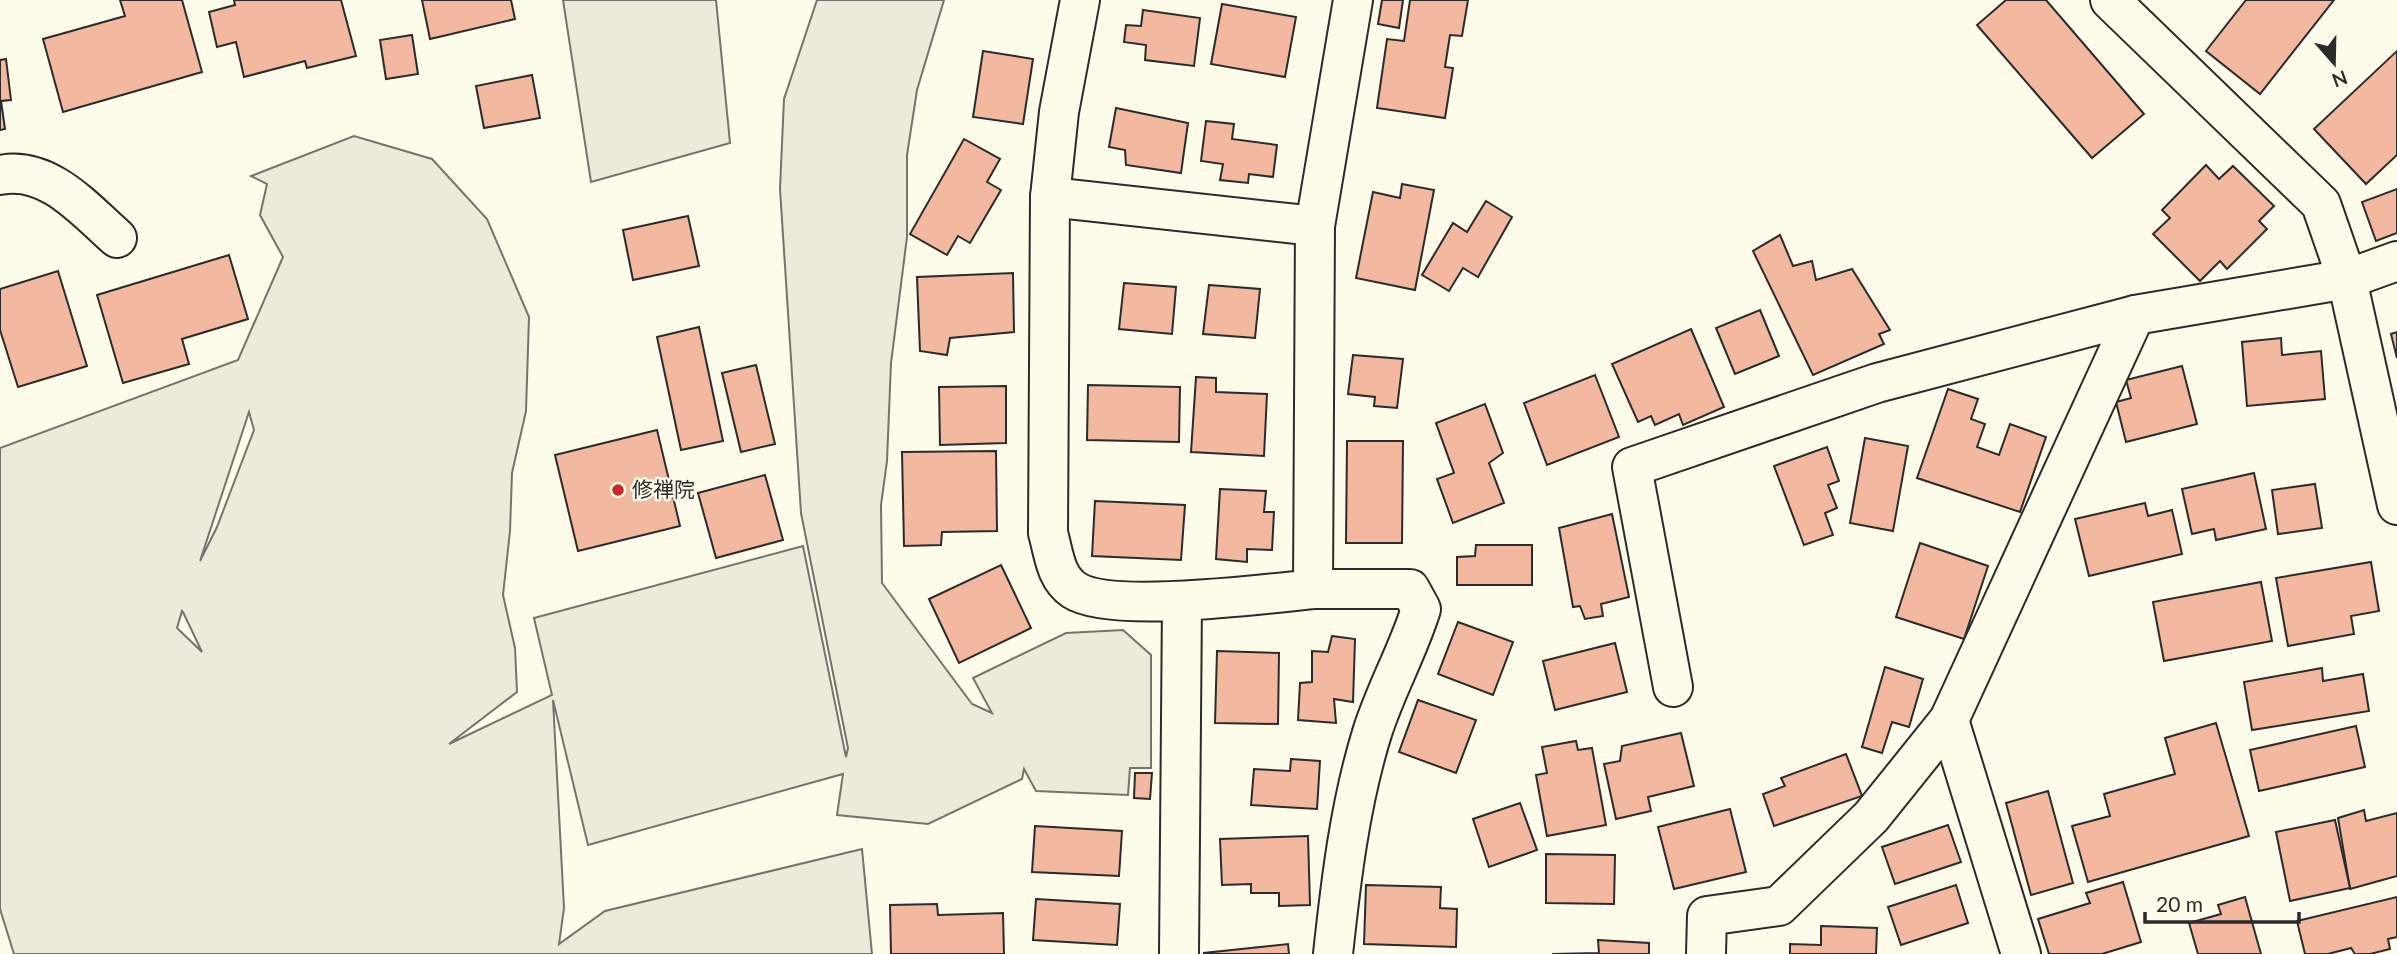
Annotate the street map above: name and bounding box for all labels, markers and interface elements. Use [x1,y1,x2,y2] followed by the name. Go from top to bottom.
[2299,28,2369,98] north arrow
[2329,66,2351,93] text: N
[632,476,695,501] place label: 修禅院
[610,482,626,498] marker: 修禅院
[2145,880,2299,924] scale bar
[2156,891,2203,916] text: 20 m

